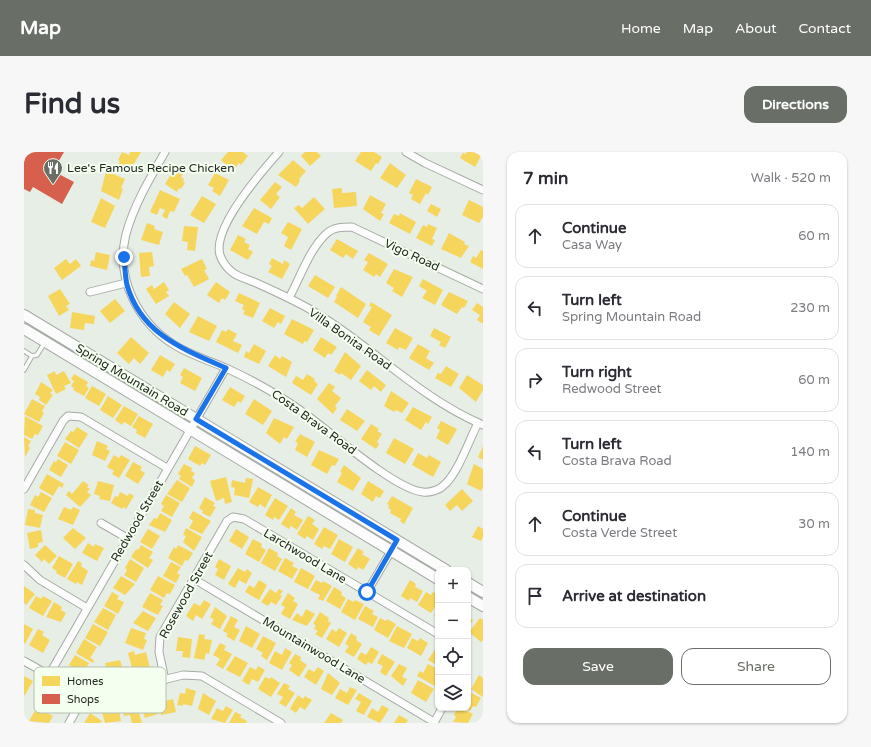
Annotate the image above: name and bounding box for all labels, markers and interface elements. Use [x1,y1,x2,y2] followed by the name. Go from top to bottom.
[20,17,61,39] text: Map
[621,20,661,37] text: Home
[683,20,713,37] text: Map
[735,20,777,37] text: About
[799,20,851,37] text: Contact
[744,86,847,123] button: Directions
[24,87,120,121] text: Find us
[42,157,64,185] restaurant icon: Lee's Famous Recipe Chicken
[67,161,234,175] place label: Lee's Famous Recipe Chicken
[523,168,568,189] text: 7 min
[751,170,831,186] text: Walk · 520 m
[562,219,626,237] text: Continue
[524,225,546,247] icon: ahead
[798,228,830,244] text: 60 m
[382,236,442,274] street label: Vigo Road
[562,237,622,253] text: Casa Way
[115,248,133,266] route end
[562,291,622,309] text: Turn left
[524,297,546,319] icon: left
[790,300,830,316] text: 230 m
[306,305,394,373] street label: Villa Bonita Road
[562,309,701,325] text: Spring Mountain Road
[73,341,191,419] street label: Spring Mountain Road
[562,363,632,381] text: Turn right
[524,369,546,391] icon: right
[798,372,830,388] text: 60 m
[562,381,662,397] text: Redwood Street
[269,387,359,457] street label: Costa Brava Road
[562,435,622,453] text: Turn left
[524,441,546,463] icon: left
[790,444,830,460] text: 140 m
[562,453,672,469] text: Costa Brava Road
[108,477,166,564] street label: Redwood Street
[562,507,626,525] text: Continue
[524,513,546,535] icon: ahead
[798,516,830,532] text: 30 m
[562,525,677,541] text: Costa Verde Street
[261,526,349,586] street label: Larchwood Lane
[156,549,216,641] street label: Rosewood Street
[435,567,471,711] map controls
[435,567,471,603] button: +
[358,583,376,601] route start
[524,585,546,607] icon: arrive
[562,587,706,605] text: Arrive at destination
[435,603,471,639] button: −
[260,614,368,686] street label: Mountainwood Lane
[435,639,471,675] button: locate
[523,648,673,685] button: Save
[681,648,831,685] button: Share
[34,667,166,713] legend
[67,675,103,688] text: Homes
[435,675,471,711] button: layers
[67,693,99,706] text: Shops

